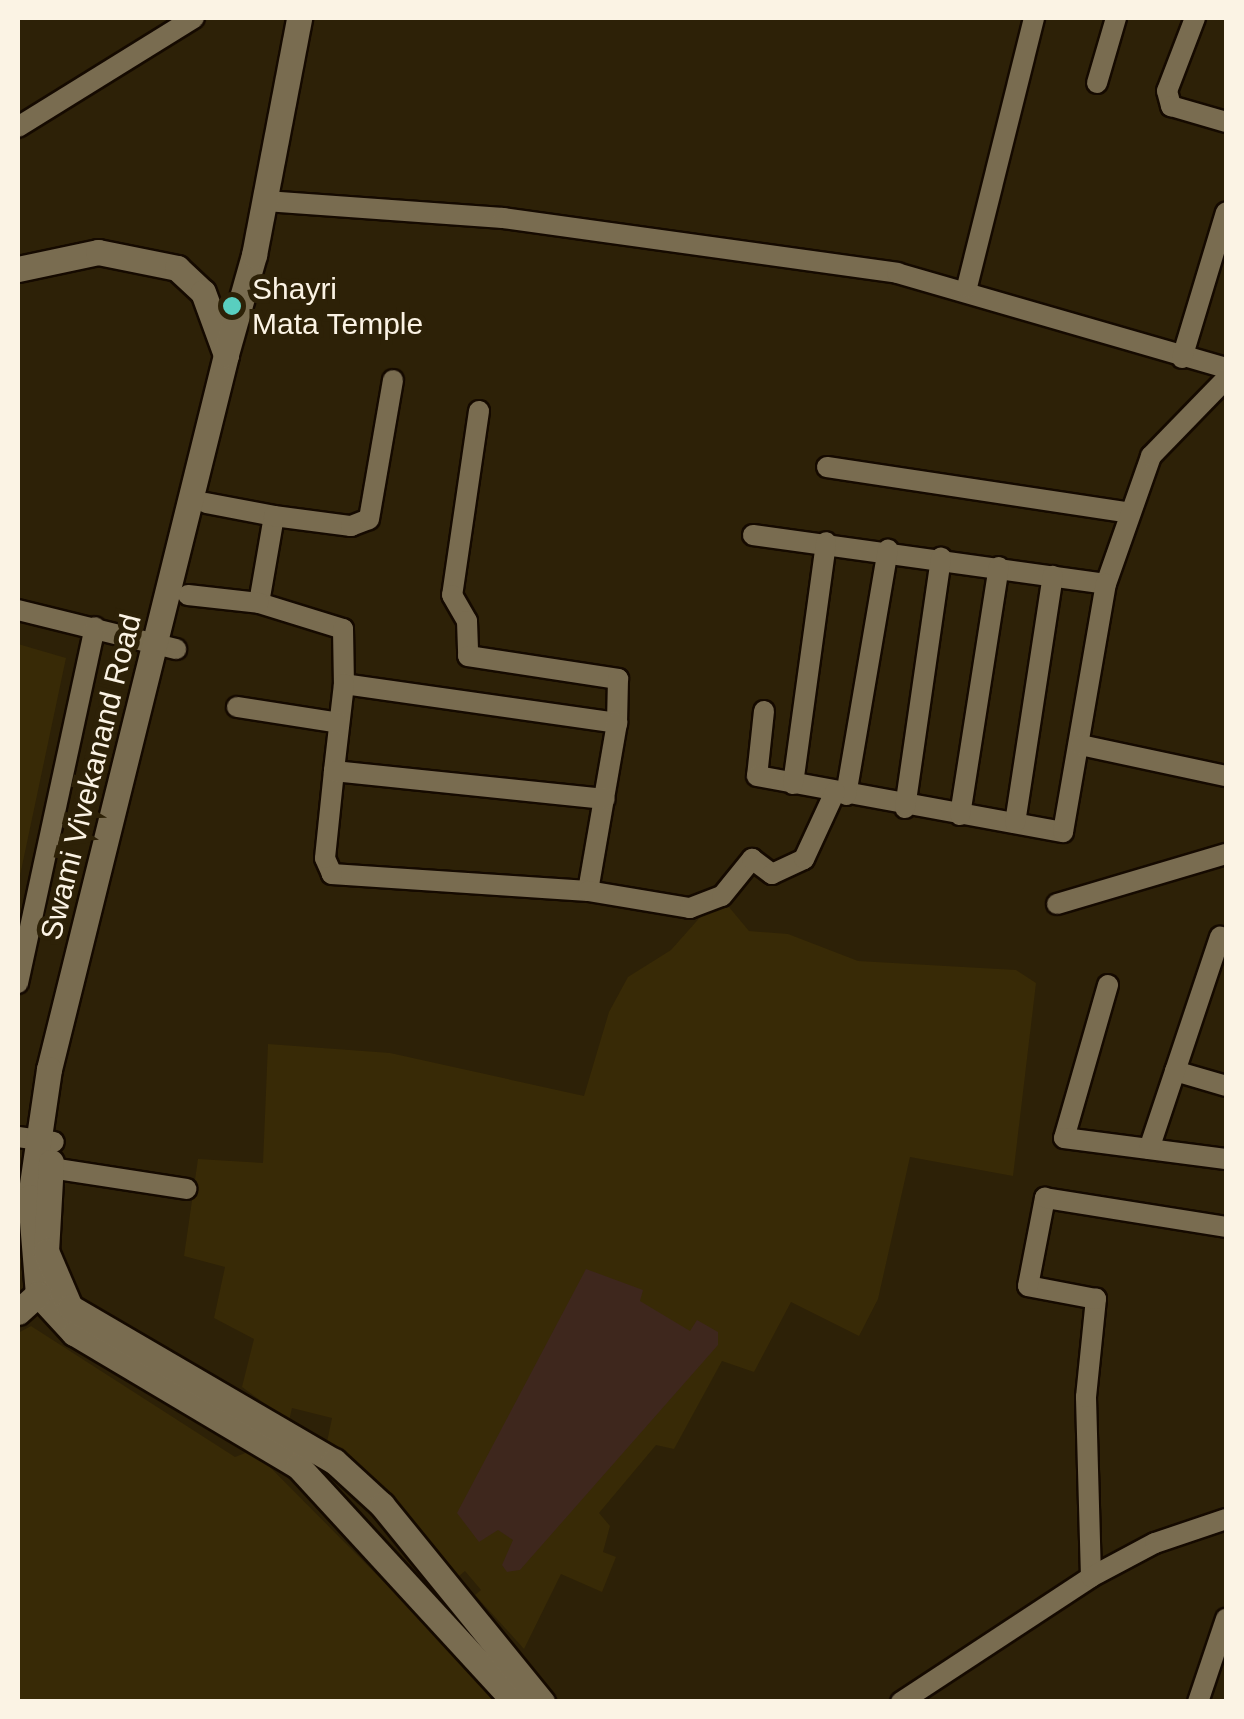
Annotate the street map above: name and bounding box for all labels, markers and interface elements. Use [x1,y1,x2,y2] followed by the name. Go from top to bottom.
[252,271,424,342] place label: Shayri Mata Temple
[221,295,243,317] marker: Shayri Mata Temple
[33,610,149,944] street label: Swami Vivekanand Road

